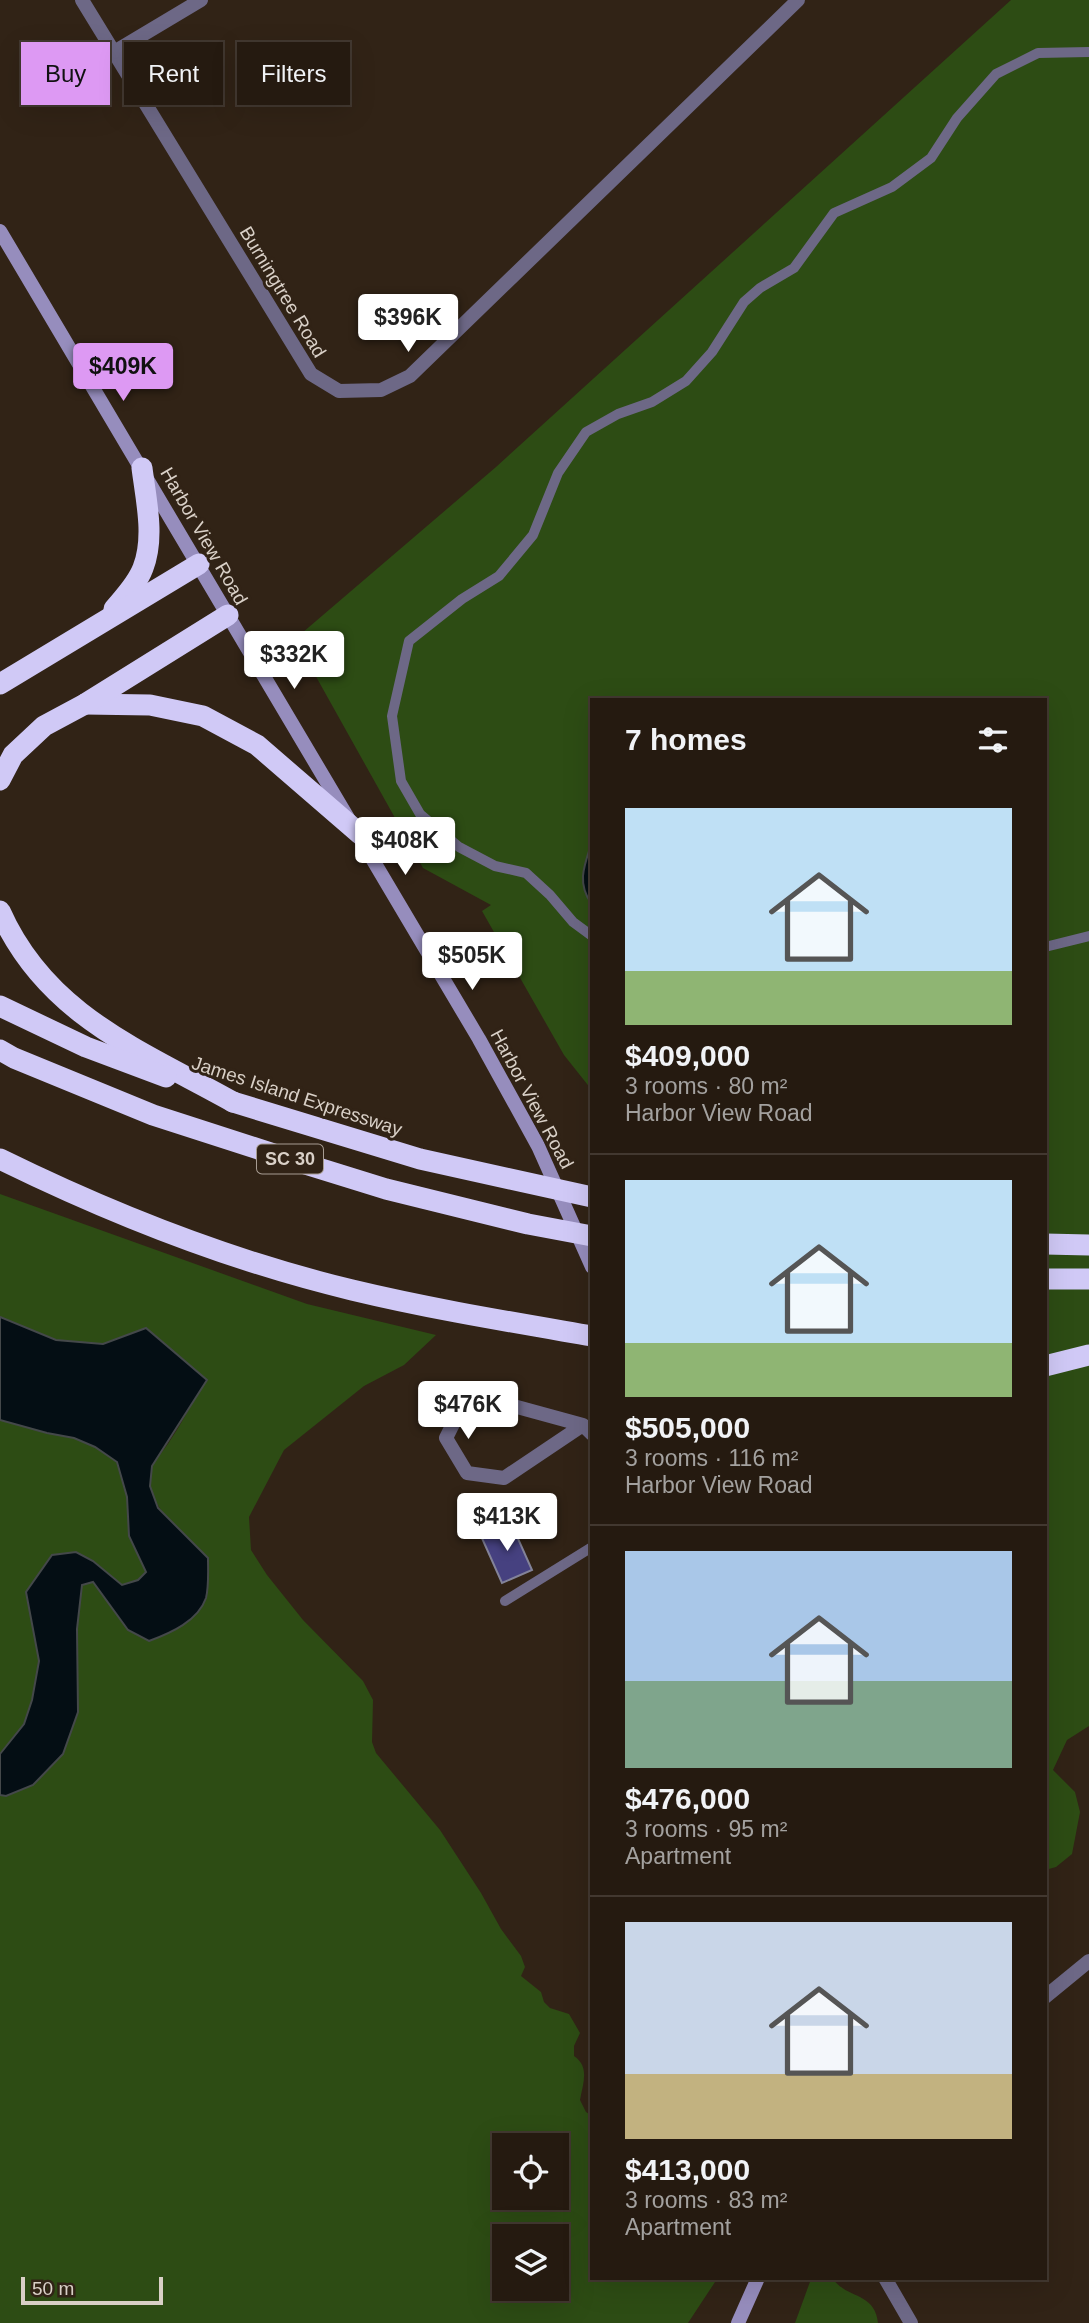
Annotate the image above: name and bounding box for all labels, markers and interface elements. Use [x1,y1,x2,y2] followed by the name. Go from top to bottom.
[21,42,110,105] chip: Buy
[124,42,223,105] chip: Rent
[237,42,350,105] chip: Filters
[236,223,330,361] street label: Burningtree Road
[359,294,457,354] pin: $396K
[374,304,442,330] text: $396K
[74,344,172,403] pin: $409K
[89,353,157,379] text: $409K
[156,464,252,608] street label: Harbor View Road
[245,632,343,691] pin: $332K
[260,641,328,667] text: $332K
[974,721,1012,759] icon: filters
[625,723,747,756] text: 7 homes
[356,818,454,877] pin: $408K
[371,827,439,853] text: $408K
[756,854,882,980] icon: home
[423,932,521,992] pin: $505K
[438,942,506,968] text: $505K
[486,1026,578,1172] street label: Harbor View Road
[625,1039,750,1072] text: $409,000
[189,1052,405,1140] street label: James Island Expressway
[625,1073,787,1099] text: 3 rooms · 80 m²
[625,1100,813,1126] text: Harbor View Road
[257,1144,323,1174] road number: SC 30
[756,1226,882,1352] icon: home
[419,1382,517,1441] pin: $476K
[434,1391,502,1417] text: $476K
[625,1411,750,1444] text: $505,000
[625,1445,798,1471] text: 3 rooms · 116 m²
[625,1472,813,1498] text: Harbor View Road
[458,1494,556,1553] pin: $413K
[473,1503,541,1529] text: $413K
[756,1597,882,1723] icon: home
[625,1782,750,1815] text: $476,000
[625,1816,787,1842] text: 3 rooms · 95 m²
[625,1843,731,1869] text: Apartment
[756,1968,882,2094] icon: home
[492,2133,569,2301] map controls
[492,2133,569,2210] button: locate
[625,2153,750,2186] text: $413,000
[625,2187,787,2213] text: 3 rooms · 83 m²
[625,2214,731,2240] text: Apartment
[492,2224,569,2301] button: layers
[21,2274,163,2306] scale bar
[32,2278,74,2299] text: 50 m

